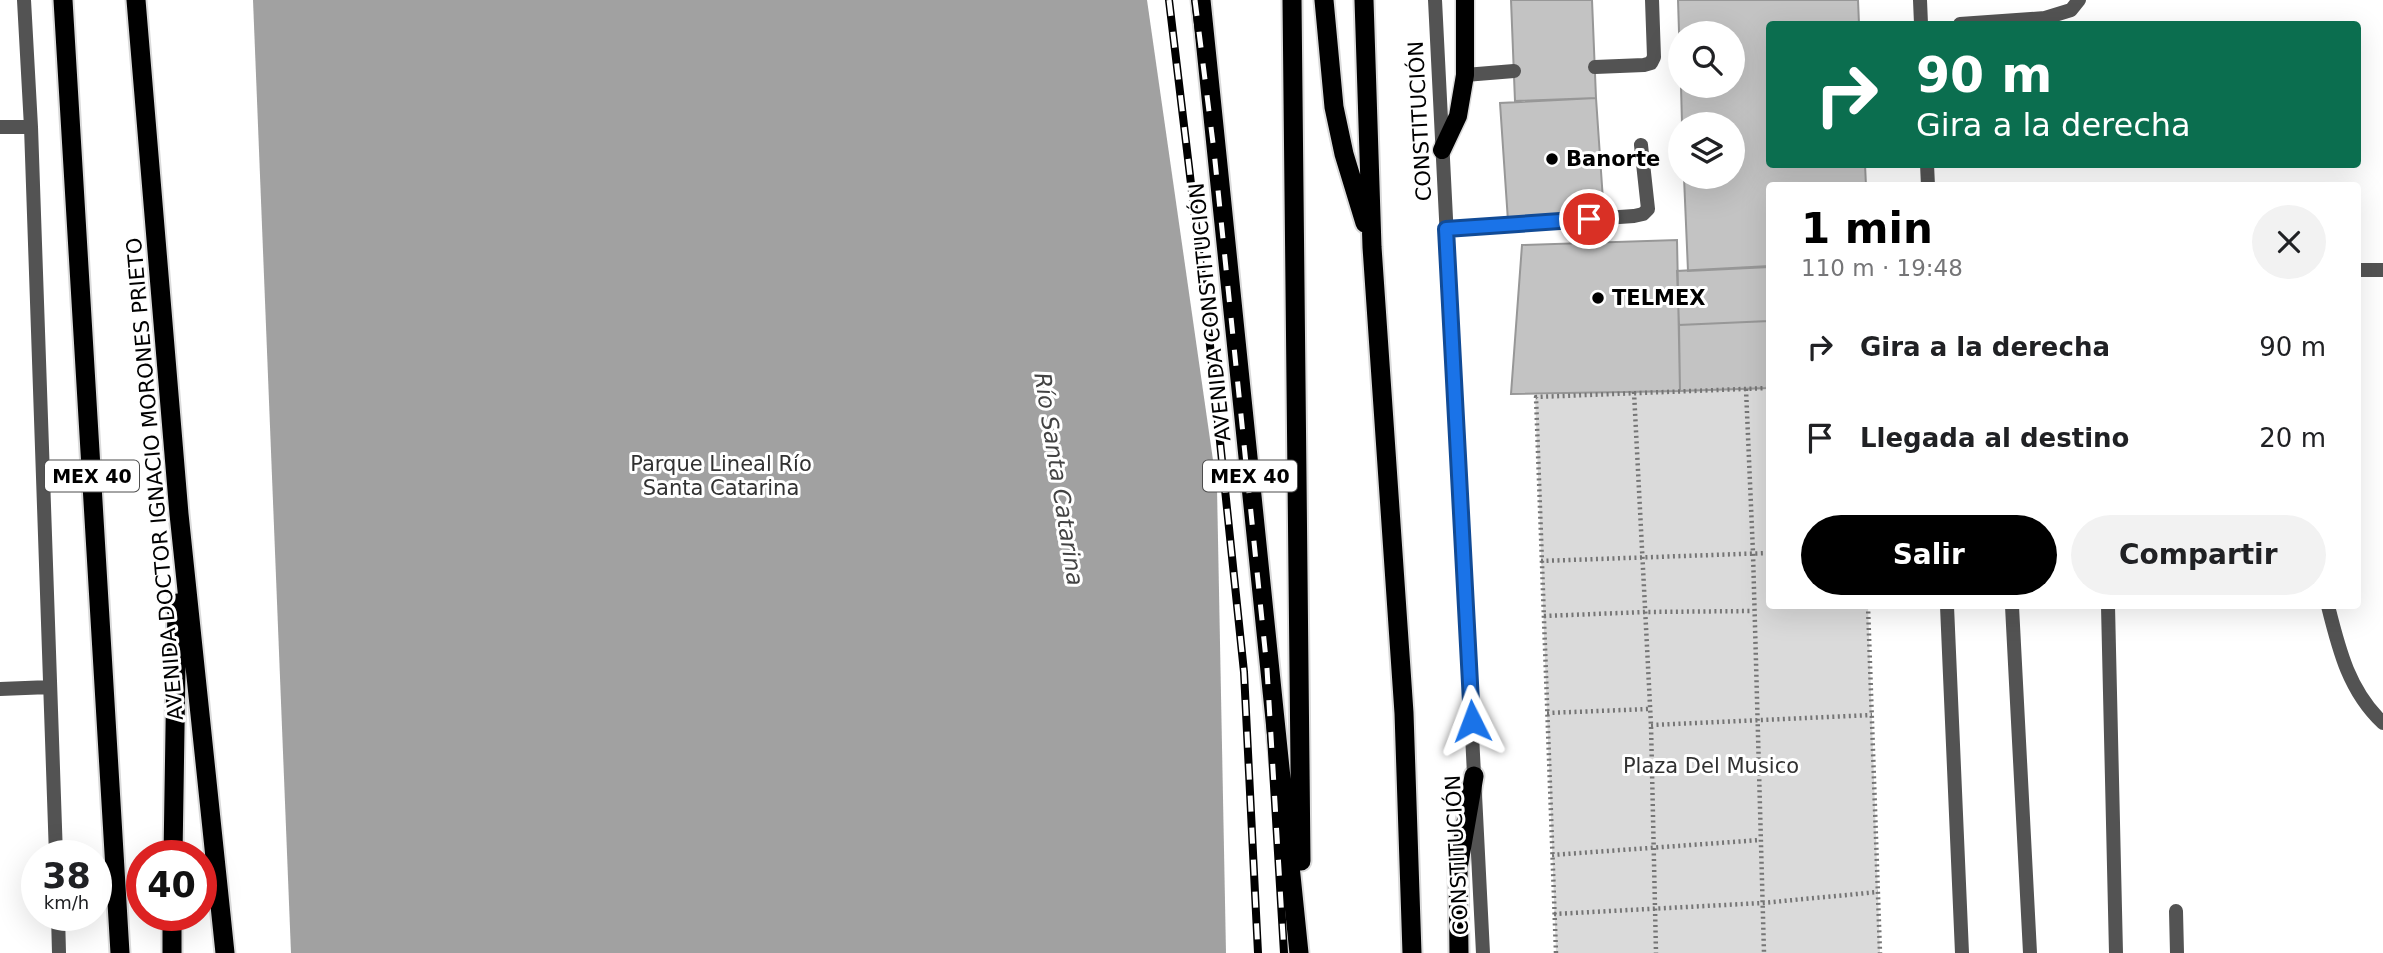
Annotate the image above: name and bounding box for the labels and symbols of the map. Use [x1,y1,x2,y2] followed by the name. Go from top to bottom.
[1403,40,1436,202] street label: CONSTITUCIÓN
[1566,147,1660,171] place label: Banorte
[1544,151,1560,167] marker: Banorte
[1183,181,1236,443] street label: AVENIDA CONSTITUCIÓN
[1559,189,1619,249] pin
[122,237,188,721] street label: AVENIDA DOCTOR IGNACIO MORONES PRIETO
[1612,286,1706,310] place label: TELMEX
[1590,290,1606,306] marker: TELMEX
[1029,371,1089,587] water label: Río Santa Catarina
[630,452,812,500] park label: Parque Lineal Río Santa Catarina
[45,461,139,491] road number: MEX 40
[1203,461,1297,491] road number: MEX 40
[1435,684,1509,758] position arrow
[1623,754,1799,778] park label: Plaza Del Musico
[1440,774,1473,936] street label: CONSTITUCIÓN
[126,840,217,931] speed limit sign: 40

